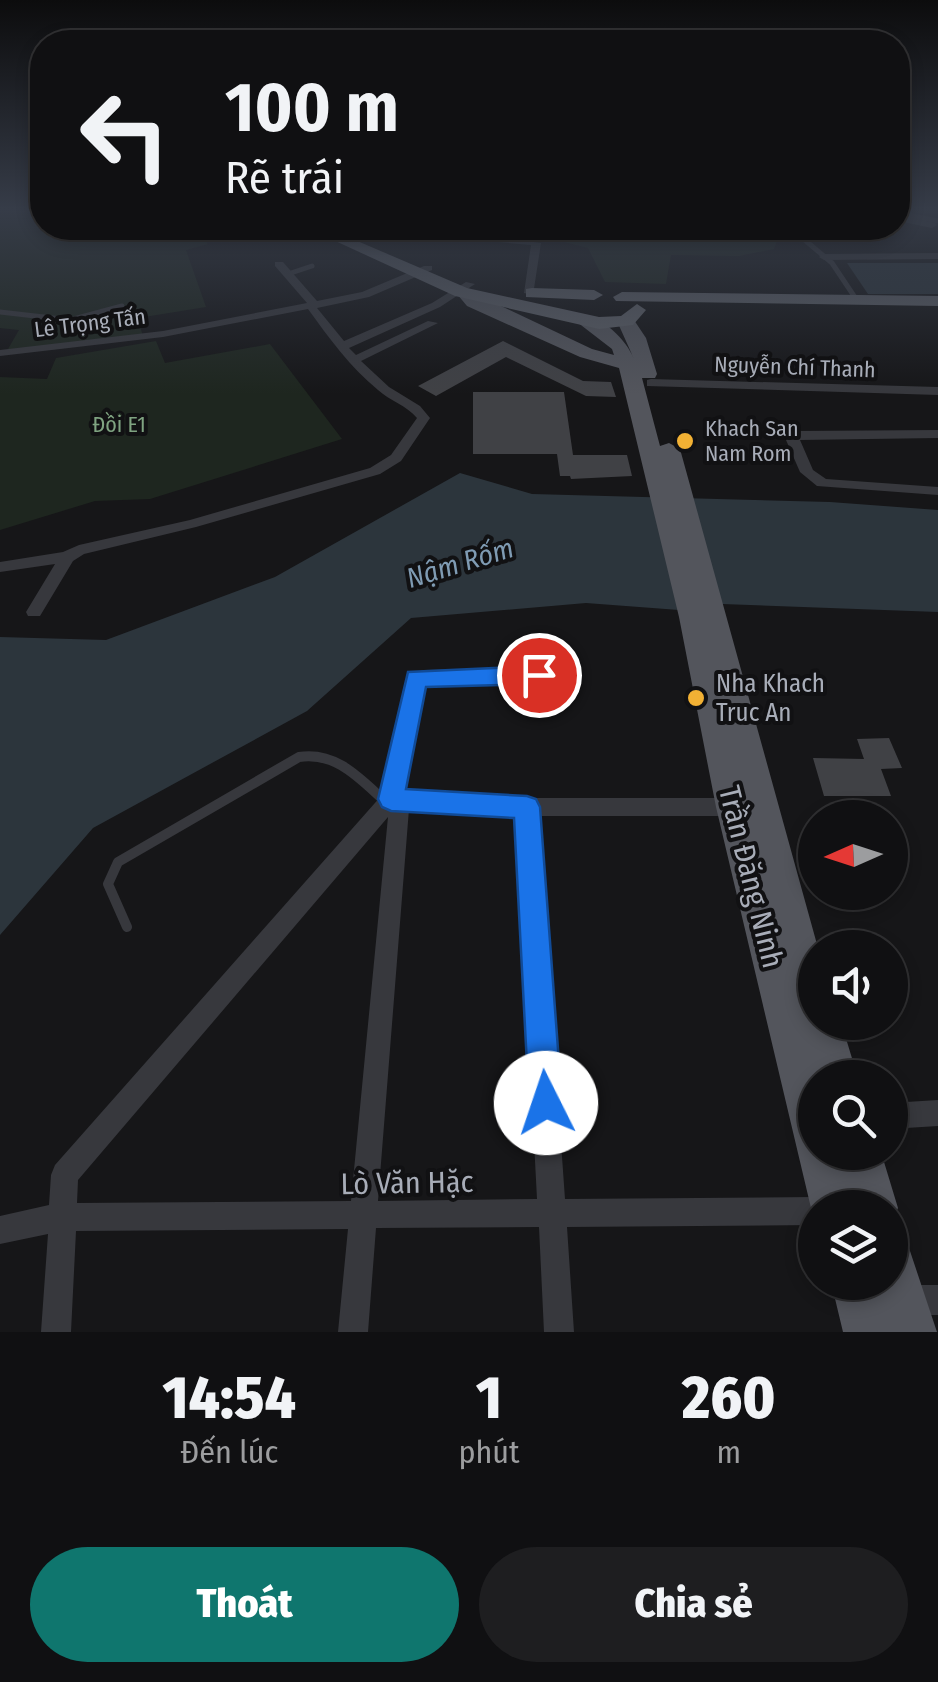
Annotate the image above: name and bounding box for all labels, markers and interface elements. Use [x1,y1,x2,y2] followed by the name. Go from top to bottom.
[225,66,399,150] text: 100 m
[60,70,190,200] icon: left
[225,151,344,205] text: Rẽ trái
[33,303,147,343] street label: Lê Trọng Tấn
[714,351,876,383] street label: Nguyễn Chí Thanh
[92,411,146,438] park label: Đồi E1
[705,415,798,467] place label: Khach San Nam Rom
[674,430,696,452] marker: Khach San Nam Rom
[402,531,518,595] water label: Nậm Rốm
[497,633,582,718] pin
[512,648,567,703] icon: arrive
[716,669,825,728] place label: Nha Khach Truc An
[685,687,707,709] marker: Nha Khach Truc An
[711,782,791,972] street label: Trần Đăng Ninh
[798,800,908,910] north arrow
[798,800,908,1300] map controls
[798,930,908,1040] button: sound
[494,1051,598,1155] position arrow
[798,1060,908,1170] button: search
[340,1164,474,1202] street label: Lò Văn Hặc
[798,1190,908,1300] button: layers
[163,1362,296,1434] text: 14:54
[476,1362,502,1434] text: 1
[682,1362,775,1434] text: 260
[180,1433,278,1471] text: Đến lúc
[458,1433,520,1471] text: phút
[716,1433,741,1471] text: m
[30,1547,459,1662] button: Thoát
[479,1547,908,1662] button: Chia sẻ

